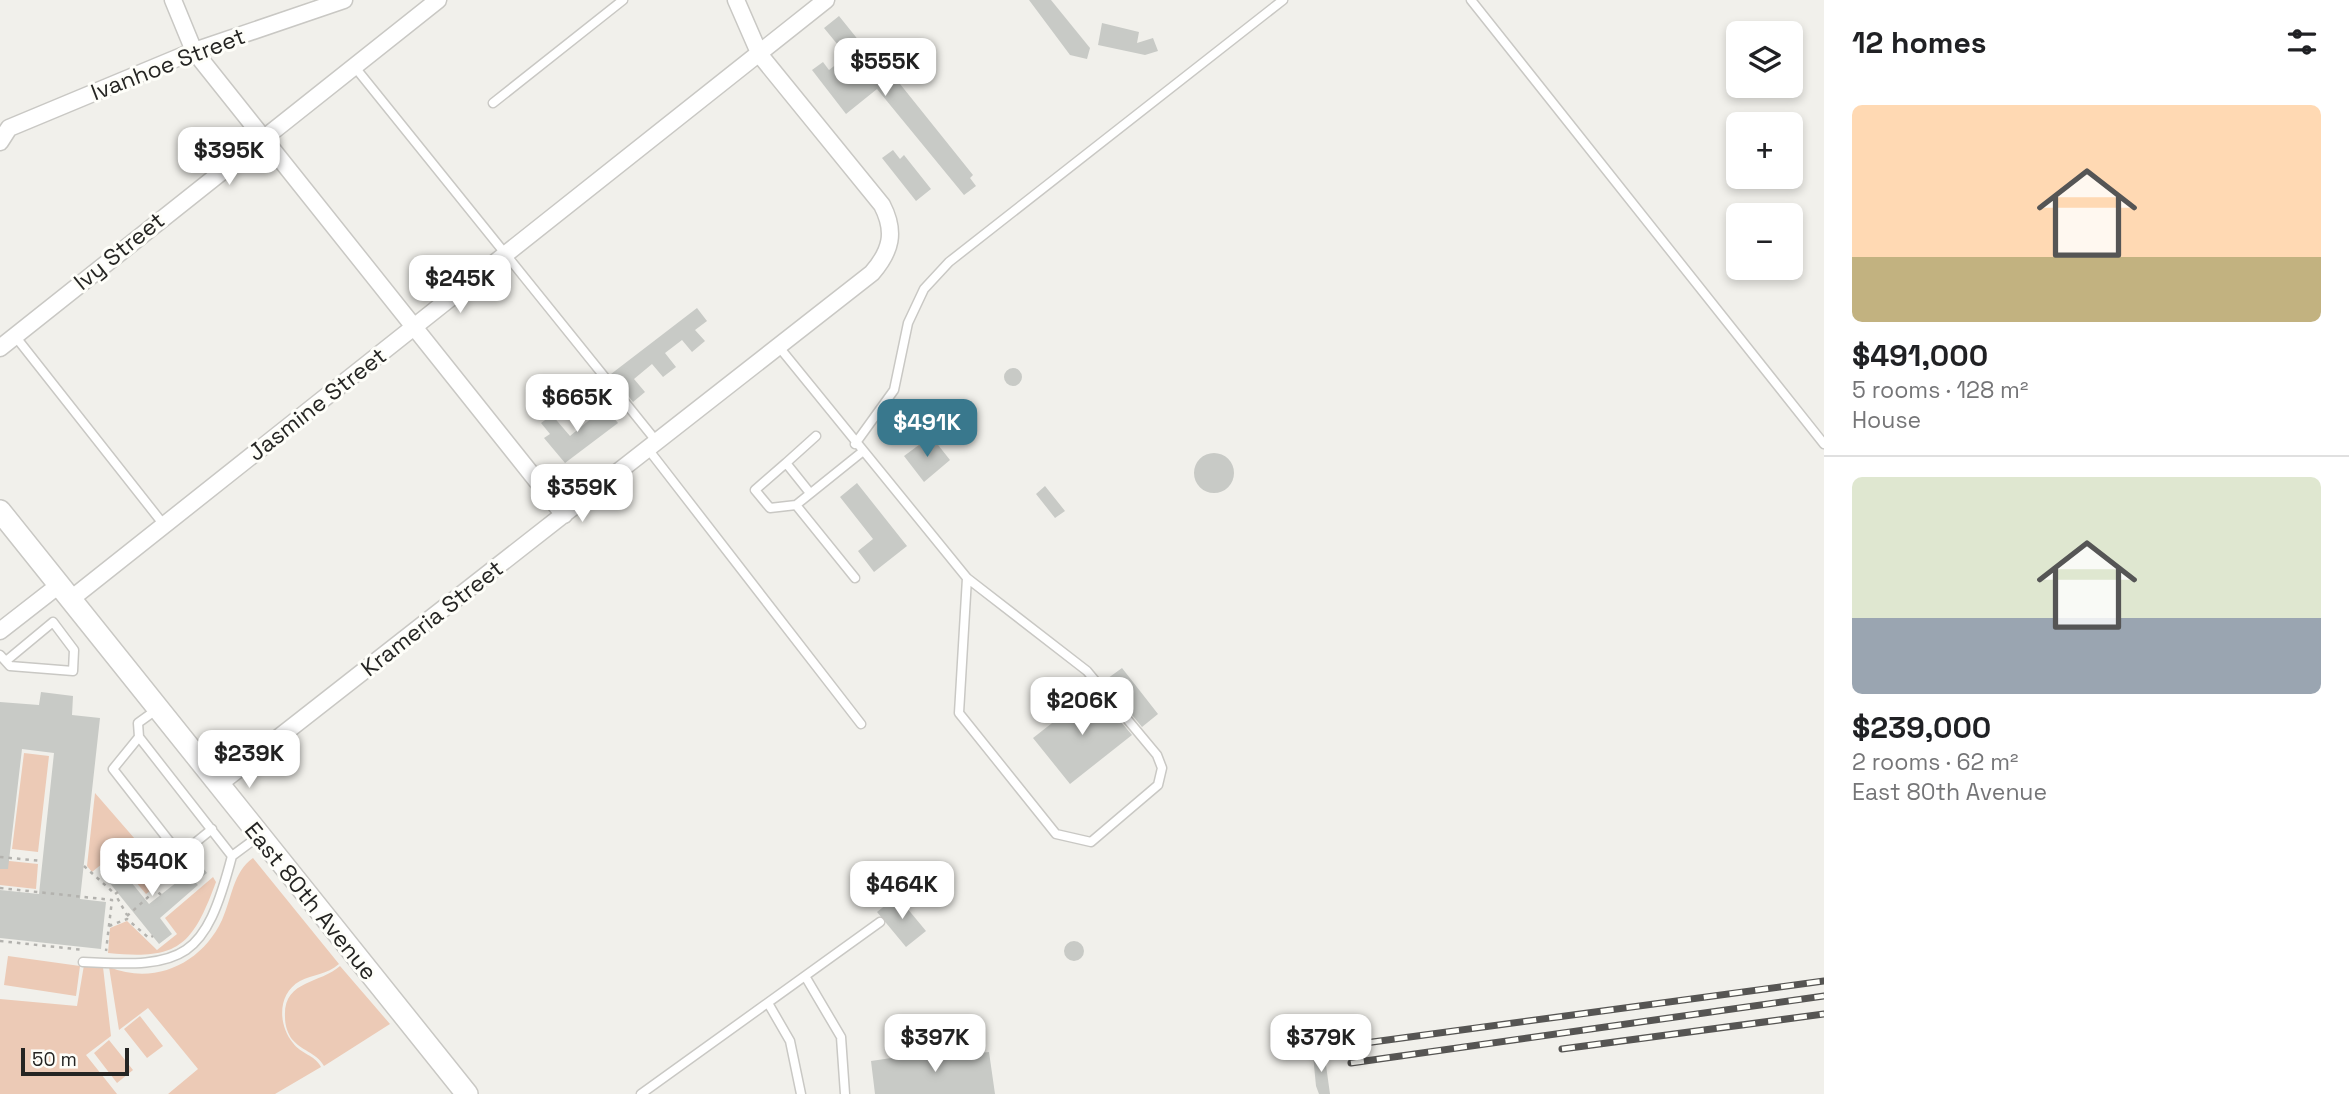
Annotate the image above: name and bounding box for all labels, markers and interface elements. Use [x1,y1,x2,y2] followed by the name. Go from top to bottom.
[86,21,250,107] street label: Ivanhoe Street
[1726,21,1803,280] map controls
[1726,21,1803,98] button: layers
[1852,23,1987,62] text: 12 homes
[2283,23,2321,61] icon: filters
[836,38,934,98] pin: $555K
[850,46,920,76] text: $555K
[1726,112,1803,189] button: +
[180,128,278,187] pin: $395K
[194,135,264,165] text: $395K
[2024,150,2150,276] icon: home
[1726,203,1803,280] button: −
[67,205,171,297] street label: Ivy Street
[411,256,509,315] pin: $245K
[425,263,495,293] text: $245K
[1852,336,1988,375] text: $491,000
[242,341,392,467] street label: Jasmine Street
[528,374,626,434] pin: $665K
[1852,375,2028,405] text: 5 rooms · 128 m²
[542,382,612,412] text: $665K
[878,400,976,459] pin: $491K
[1852,405,1921,435] text: House
[893,407,961,437] text: $491K
[533,464,631,524] pin: $359K
[547,472,617,502] text: $359K
[2024,522,2150,648] icon: home
[355,553,509,683] street label: Krameria Street
[1033,678,1131,737] pin: $206K
[1046,685,1118,715] text: $206K
[1852,708,1991,747] text: $239,000
[200,730,298,790] pin: $239K
[214,738,284,768] text: $239K
[1852,747,2018,777] text: 2 rooms · 62 m²
[1852,777,2047,807] text: East 80th Avenue
[238,816,384,986] street label: East 80th Avenue
[103,838,201,898] pin: $540K
[116,846,188,876] text: $540K
[853,862,951,921] pin: $464K
[866,869,938,899] text: $464K
[886,1014,984,1074] pin: $397K
[1272,1014,1370,1074] pin: $379K
[901,1022,969,1052] text: $397K
[1286,1022,1356,1052] text: $379K
[21,1045,130,1077] scale bar
[32,1047,77,1072] text: 50 m

